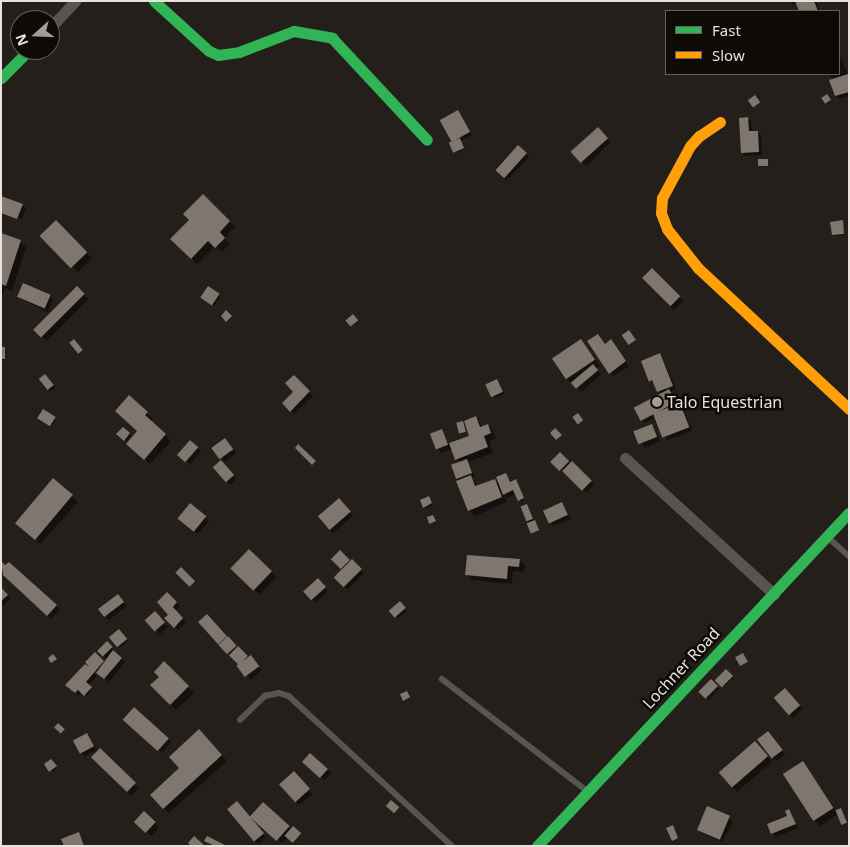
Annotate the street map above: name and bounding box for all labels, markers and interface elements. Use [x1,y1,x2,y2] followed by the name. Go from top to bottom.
[10,10,60,60] north arrow
[665,10,840,75] legend
[712,20,741,40] text: Fast
[11,31,32,49] text: N
[712,45,745,65] text: Slow
[667,392,782,412] place label: Talo Equestrian
[651,396,663,408] marker: Talo Equestrian
[639,624,723,712] street label: Lochner Road

